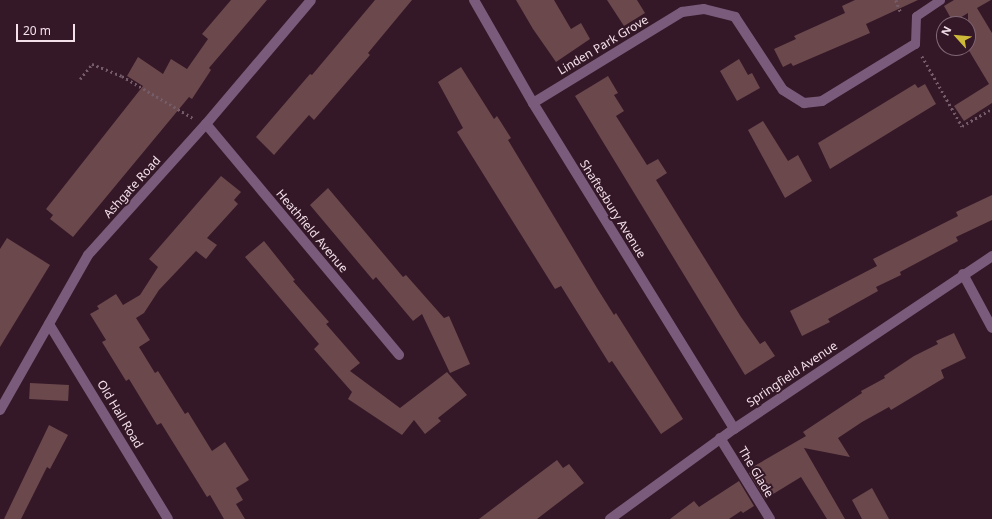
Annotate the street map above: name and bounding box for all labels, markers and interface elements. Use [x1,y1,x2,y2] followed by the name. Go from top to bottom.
[555,12,651,78] street label: Linden Park Grove
[18,16,77,42] scale bar
[936,16,976,56] north arrow
[23,22,51,39] text: 20 m
[937,23,954,38] text: N
[101,153,163,221] street label: Ashgate Road
[577,157,649,261] street label: Shaftesbury Avenue
[273,187,351,275] street label: Heathfield Avenue
[744,338,840,410] street label: Springfield Avenue
[94,377,146,451] street label: Old Hall Road
[735,444,777,500] street label: The Glade

